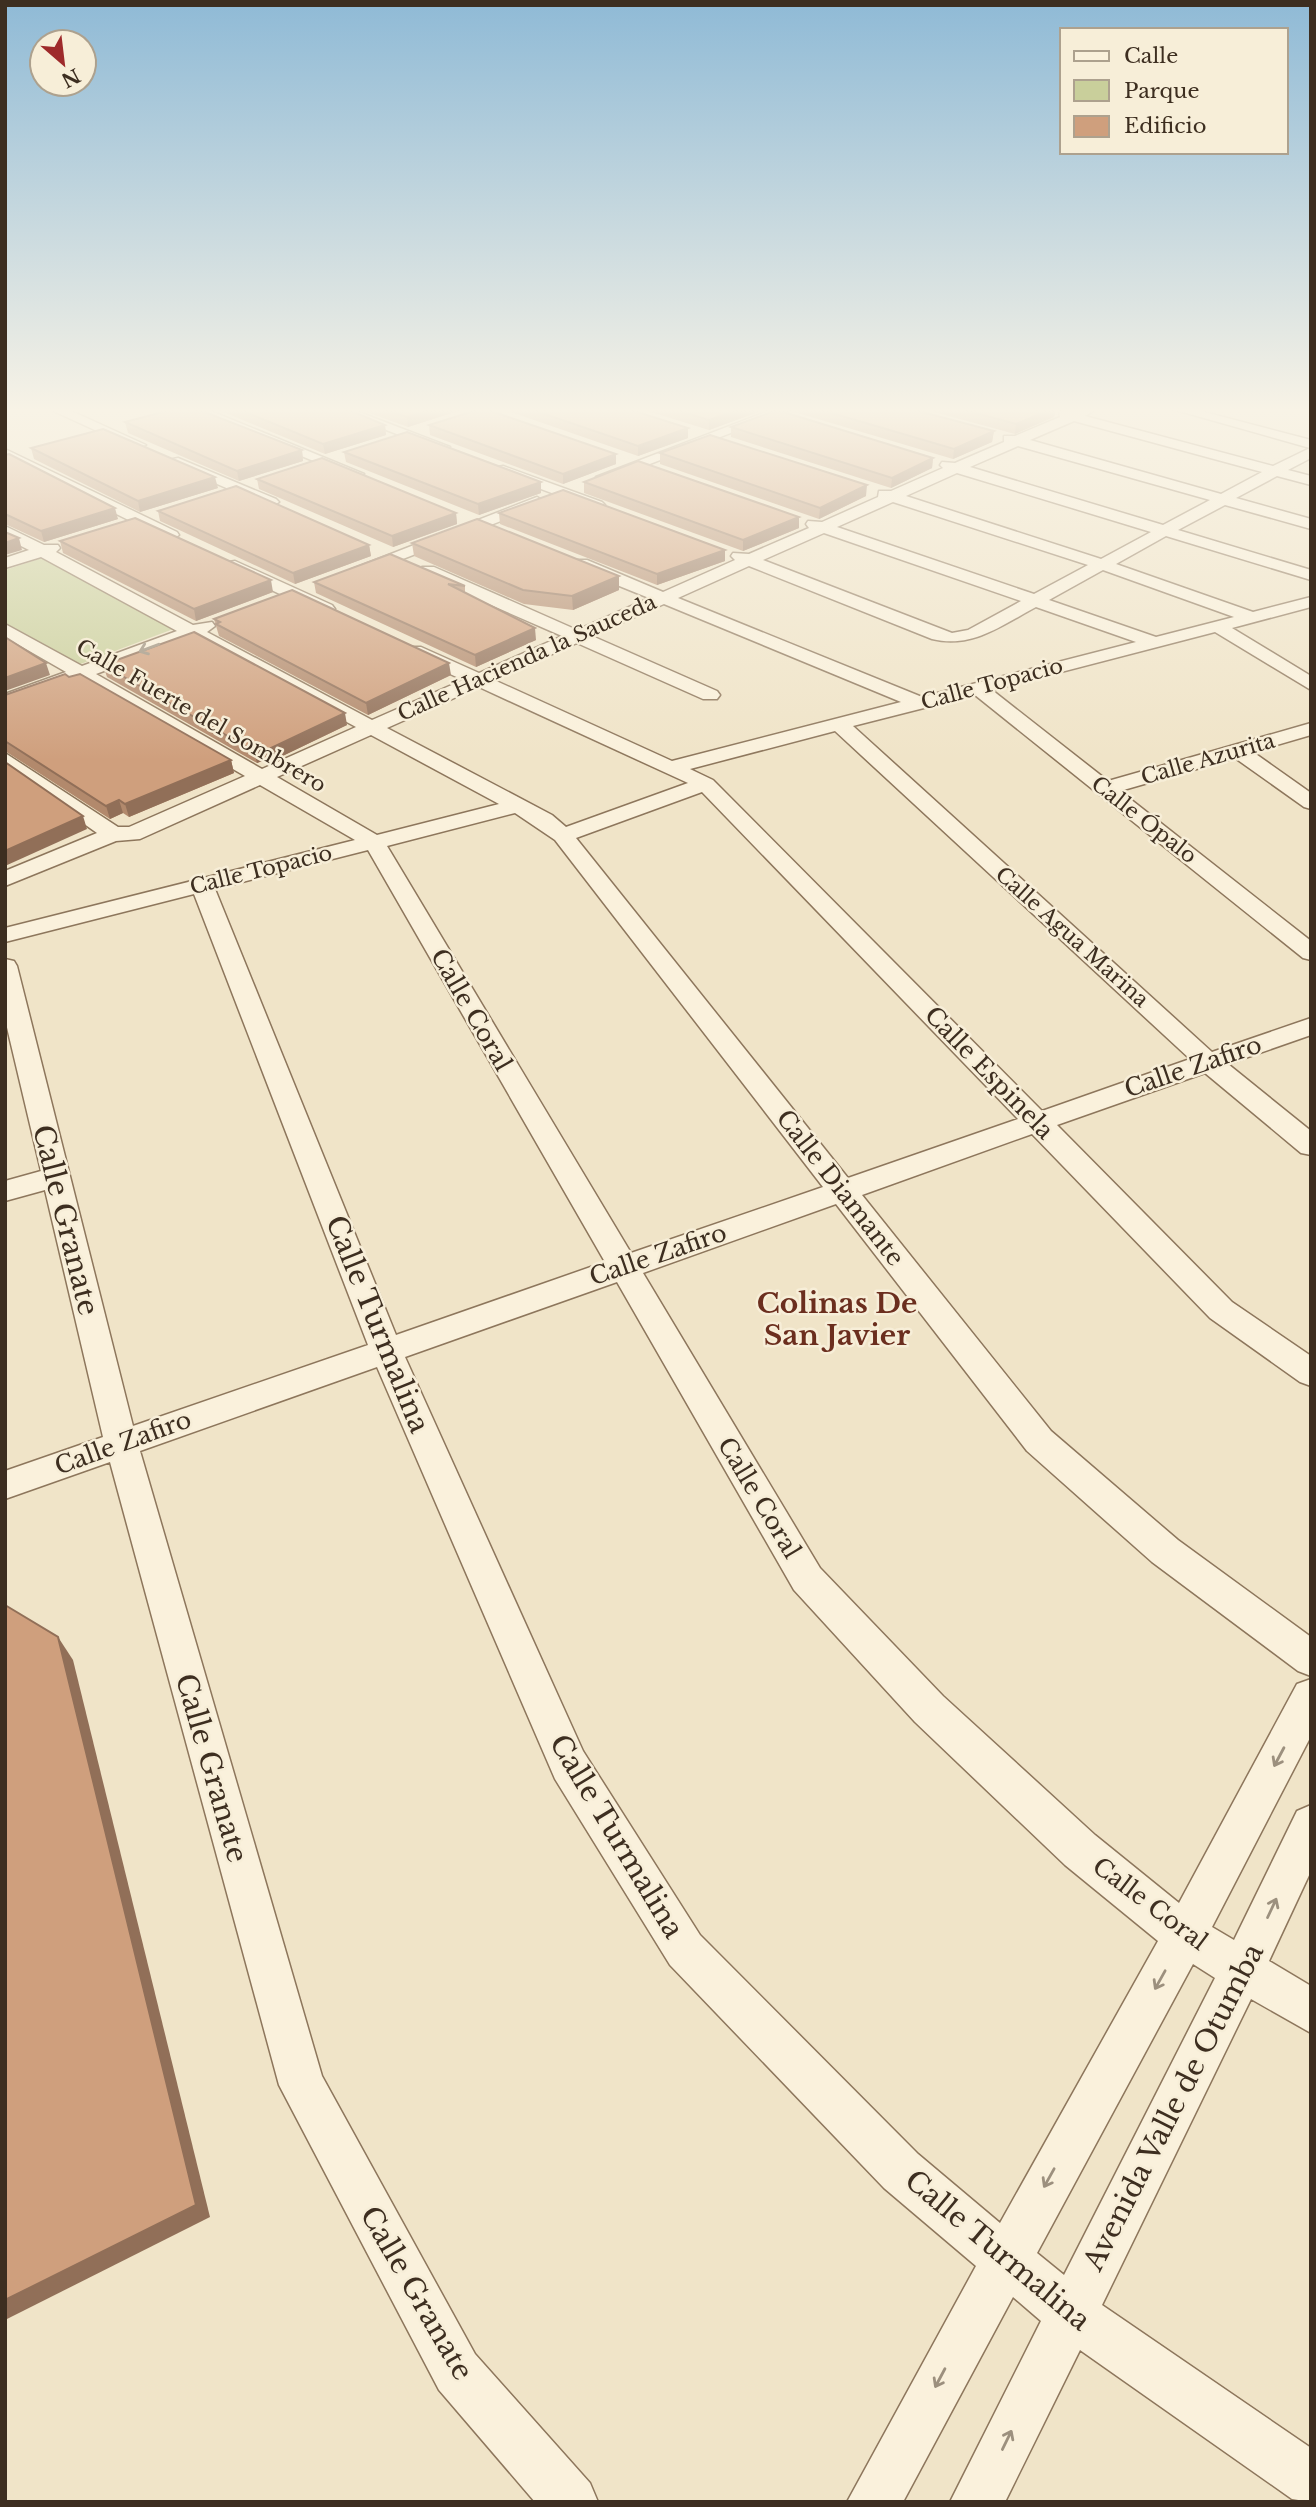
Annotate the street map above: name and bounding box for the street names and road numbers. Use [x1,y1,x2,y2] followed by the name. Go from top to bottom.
[394,589,661,727] street label: Calle Hacienda la Sauceda
[71,634,331,798] street label: Calle Fuerte del Sombrero
[918,653,1066,715] street label: Calle Topacio
[1138,727,1278,791] street label: Calle Azurita
[1086,771,1202,869] street label: Calle Ópalo
[187,840,335,900] street label: Calle Topacio
[990,861,1154,1013] street label: Calle Agua Marina
[425,943,518,1076] street label: Calle Coral
[919,1000,1060,1145] street label: Calle Espinela
[1120,1030,1265,1104] street label: Calle Zafiro
[771,1104,910,1271] street label: Calle Diamante
[25,1121,106,1319] street label: Calle Granate
[318,1210,437,1438] street label: Calle Turmalina
[585,1218,730,1292] street label: Calle Zafiro
[51,1404,195,1481] street label: Calle Zafiro
[712,1432,807,1564] street label: Calle Coral
[168,1670,255,1867] street label: Calle Granate
[542,1728,691,1945] street label: Calle Turmalina
[1087,1851,1214,1956] street label: Calle Coral
[1075,1938,1271,2277] street label: Avenida Valle de Otumba
[898,2163,1098,2338] street label: Calle Turmalina
[353,2200,480,2386] street label: Calle Granate

